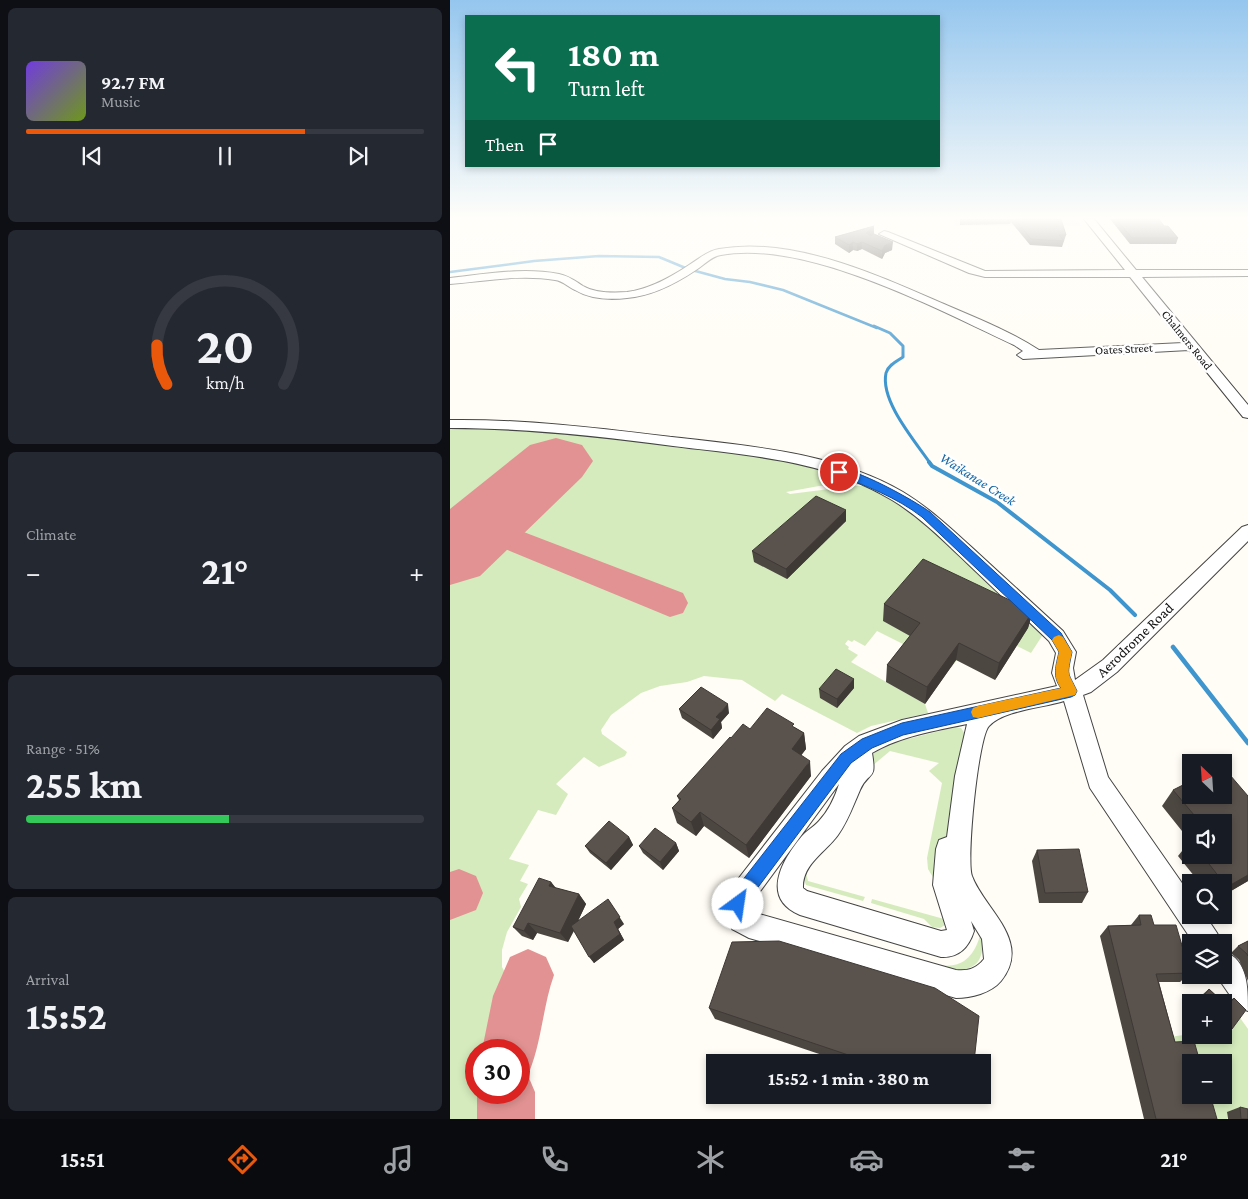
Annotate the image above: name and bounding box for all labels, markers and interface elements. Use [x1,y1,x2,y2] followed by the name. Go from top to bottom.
[485,35,550,100] icon: left
[568,35,659,74] text: 180 m
[101,72,165,93] text: 92.7 FM
[568,76,645,101] text: Turn left
[101,93,140,110] text: Music
[534,130,562,158] icon: arrive
[485,134,524,155] text: Then
[78,142,106,170] icon: previous
[211,142,239,170] icon: pause
[344,142,372,170] icon: next
[1159,307,1216,373] street label: Chalmers Road
[196,316,254,374] text: 20
[1095,340,1154,358] street label: Oates Street
[206,373,245,393] text: km/h
[937,449,1020,509] water label: Waikanae Creek
[818,451,860,493] pin
[825,458,853,486] icon: arrive
[26,526,76,543] text: Climate
[201,550,249,592] text: 21°
[26,557,41,588] text: −
[409,557,424,588] text: +
[1094,600,1177,680] street label: Aerodrome Road
[26,740,100,757] text: Range · 51%
[1182,754,1232,804] north arrow
[1182,754,1232,1104] map controls
[26,764,142,806] text: 255 km
[1182,814,1232,864] button: sound
[1182,874,1232,924] button: search
[711,877,763,929] position arrow
[1182,934,1232,984] button: layers
[26,971,70,988] text: Arrival
[1182,994,1232,1044] button: +
[26,995,107,1037] text: 15:52
[465,1039,530,1104] speed limit sign: 30
[1182,1054,1232,1104] button: −
[768,1068,929,1089] text: 15:52 · 1 min · 380 m
[225,1142,260,1177] icon: directions
[381,1142,416,1177] icon: music
[537,1142,572,1177] icon: phone
[693,1142,728,1177] icon: climate
[849,1142,884,1177] icon: car
[1004,1142,1039,1177] icon: filters
[60,1147,104,1172] text: 15:51
[1160,1147,1188,1172] text: 21°

